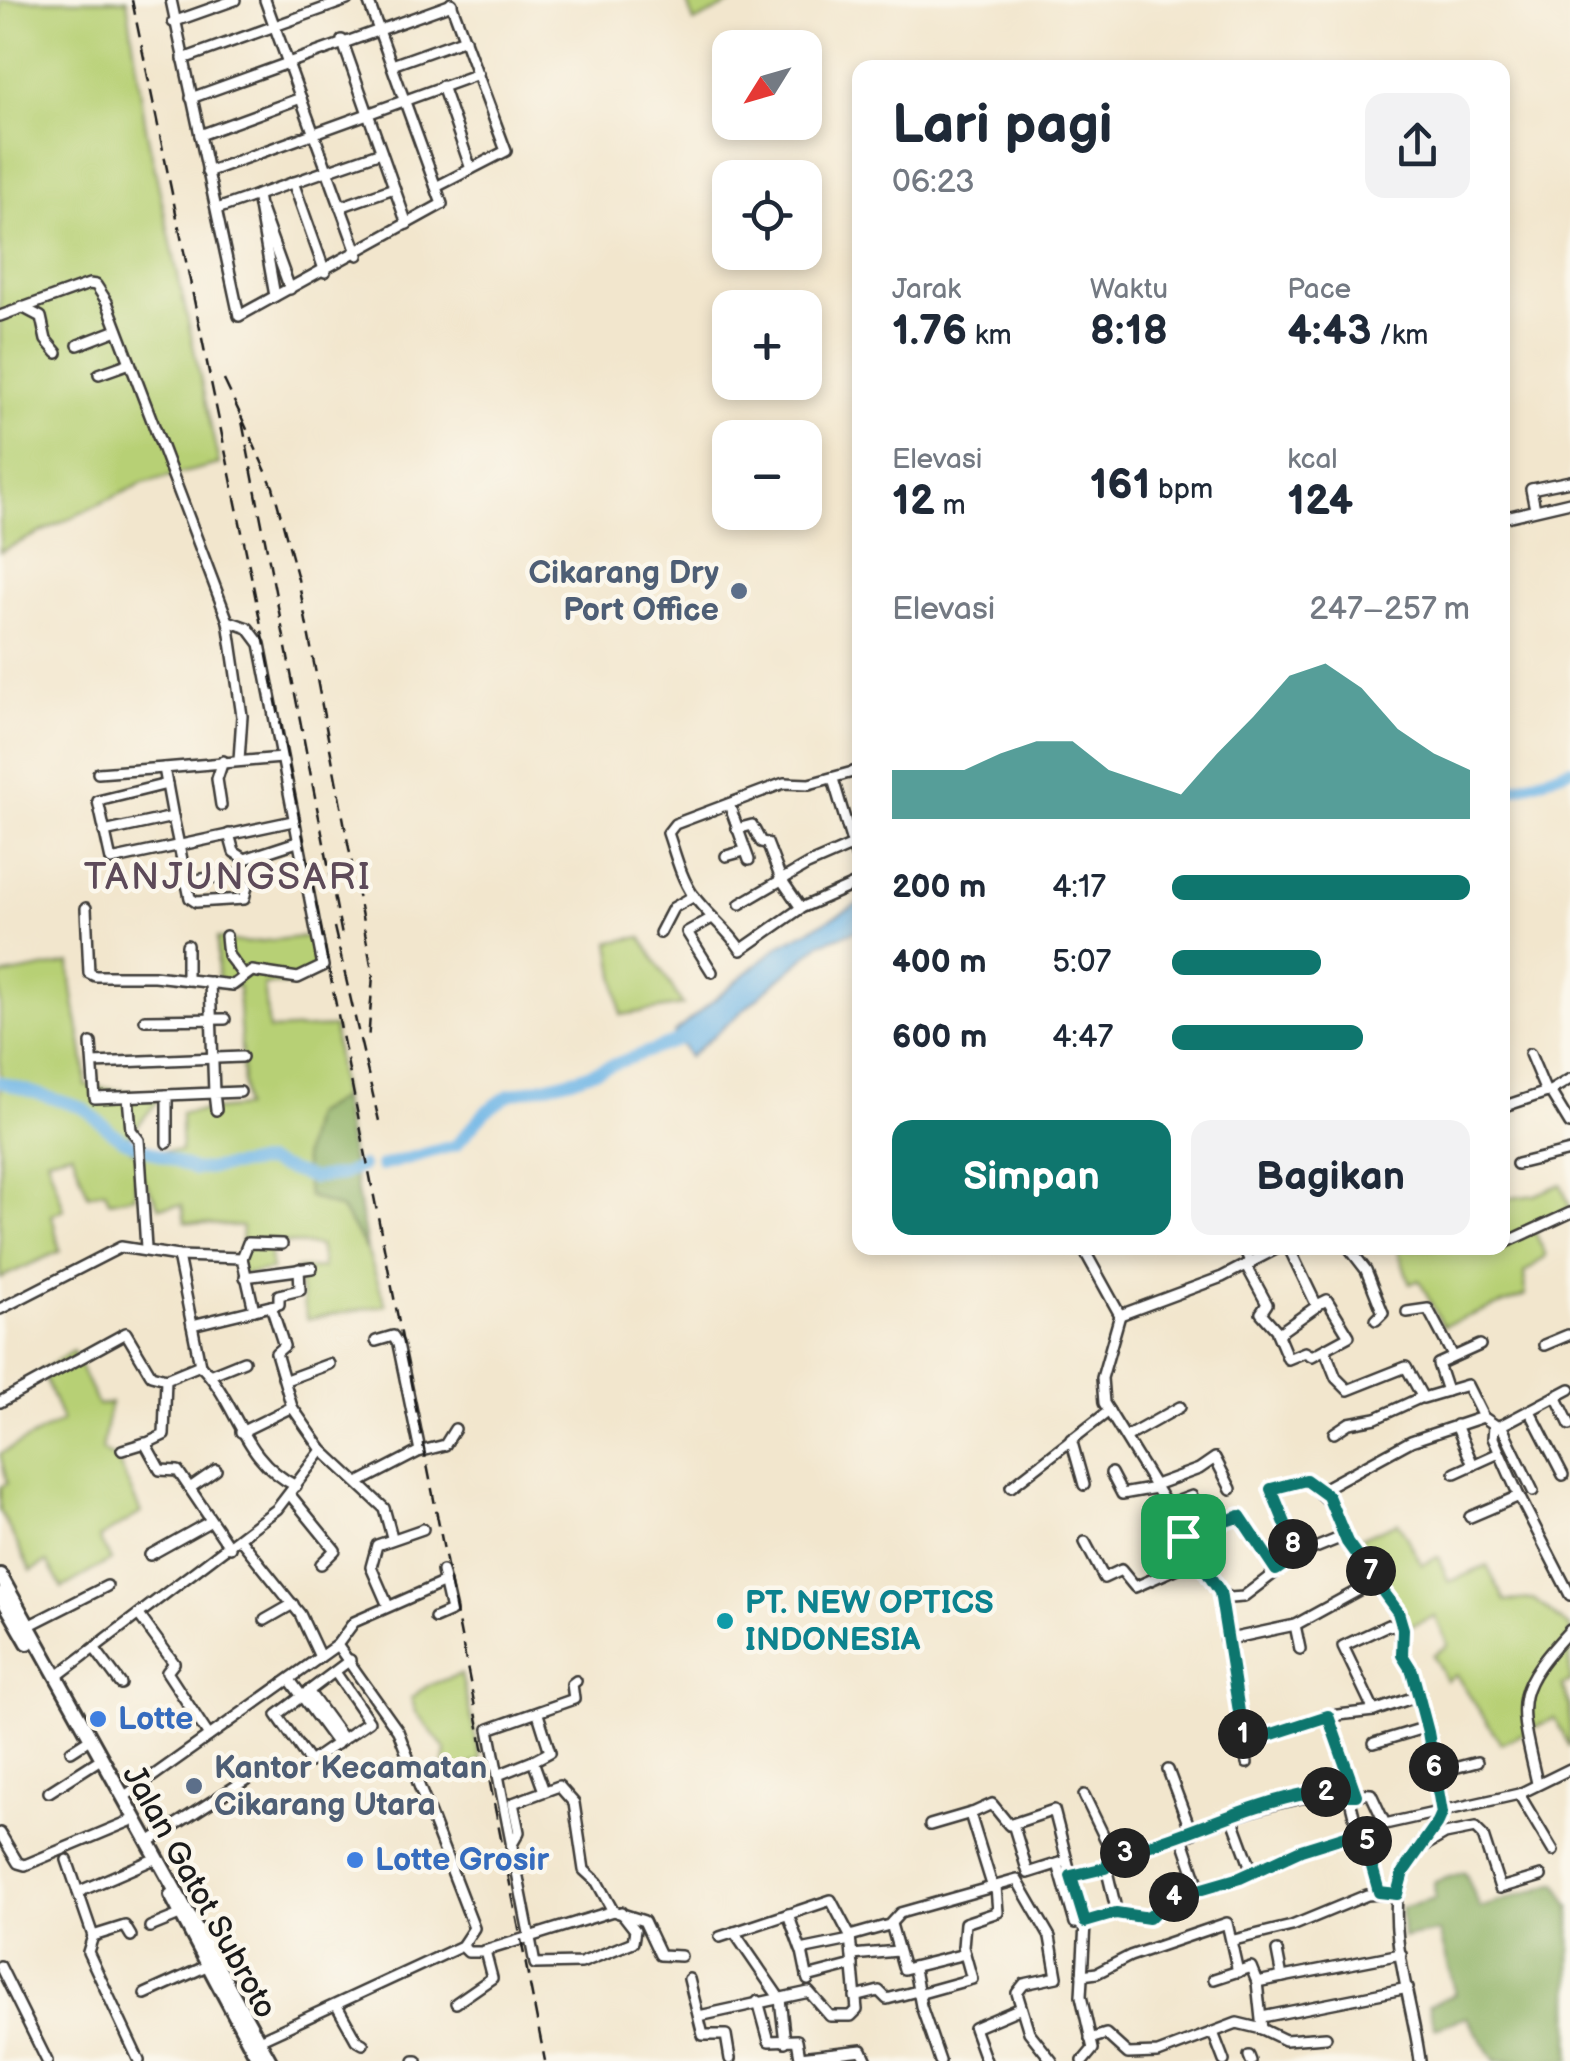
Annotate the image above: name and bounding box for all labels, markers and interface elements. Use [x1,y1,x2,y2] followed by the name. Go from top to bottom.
[712,30,822,140] north arrow
[712,30,822,530] map controls
[892,92,1112,159] text: Lari pagi
[1365,93,1470,198] button: share
[712,160,822,270] button: locate
[892,163,975,202] text: 06:23
[892,273,961,306] text: Jarak
[1090,273,1168,306] text: Waktu
[1287,273,1351,306] text: Pace
[712,290,822,400] button: +
[892,306,967,357] text: 1.76
[1090,306,1168,357] text: 8:18
[1287,306,1371,357] text: 4:43
[967,319,1012,352] text: km
[1371,319,1429,352] text: /km
[712,420,822,530] button: −
[892,443,982,476] text: Elevasi
[1287,443,1338,476] text: kcal
[1090,460,1150,511] text: 161
[1150,473,1213,506] text: bpm
[892,476,935,527] text: 12
[1287,476,1353,527] text: 124
[935,489,966,522] text: m
[529,554,719,630] place label: Cikarang Dry Port Office
[728,580,750,602] marker: Cikarang Dry Port Office
[892,590,995,629] text: Elevasi
[1309,590,1470,629] text: 247–257 m
[84,855,372,900] district label: TANJUNGSARI
[892,868,986,907] text: 200 m
[1052,868,1106,907] text: 4:17
[892,943,987,982] text: 400 m
[1052,943,1111,982] text: 5:07
[892,1018,987,1057] text: 600 m
[1052,1018,1113,1057] text: 4:47
[892,1120,1171,1235] button: Simpan
[1191,1120,1470,1235] button: Bagikan
[1141,1494,1226,1579] pin
[1156,1509,1211,1564] icon: arrive
[1268,1519,1318,1569] pin: 8
[1285,1527,1301,1560] text: 8
[1346,1546,1396,1596] pin: 7
[1363,1554,1379,1587] text: 7
[745,1584,994,1660] place label: PT. NEW OPTICS INDONESIA
[714,1610,736,1632] marker: PT. NEW OPTICS INDONESIA
[118,1700,193,1739] place label: Lotte
[87,1708,109,1730] marker: Lotte
[1218,1709,1268,1759] pin: 1
[1237,1717,1249,1750] text: 1
[1409,1742,1459,1792] pin: 6
[214,1749,487,1825] place label: Kantor Kecamatan Cikarang Utara
[1426,1750,1442,1783] text: 6
[113,1759,285,2025] street label: Jalan Gatot Subroto
[1301,1767,1351,1817] pin: 2
[183,1775,205,1797] marker: Kantor Kecamatan Cikarang Utara
[1318,1775,1334,1808] text: 2
[1342,1816,1392,1866] pin: 5
[1359,1824,1375,1857] text: 5
[1100,1828,1150,1878] pin: 3
[1117,1836,1133,1869] text: 3
[375,1841,549,1880] place label: Lotte Grosir
[344,1849,366,1871] marker: Lotte Grosir
[1149,1872,1199,1922] pin: 4
[1166,1880,1182,1913] text: 4

